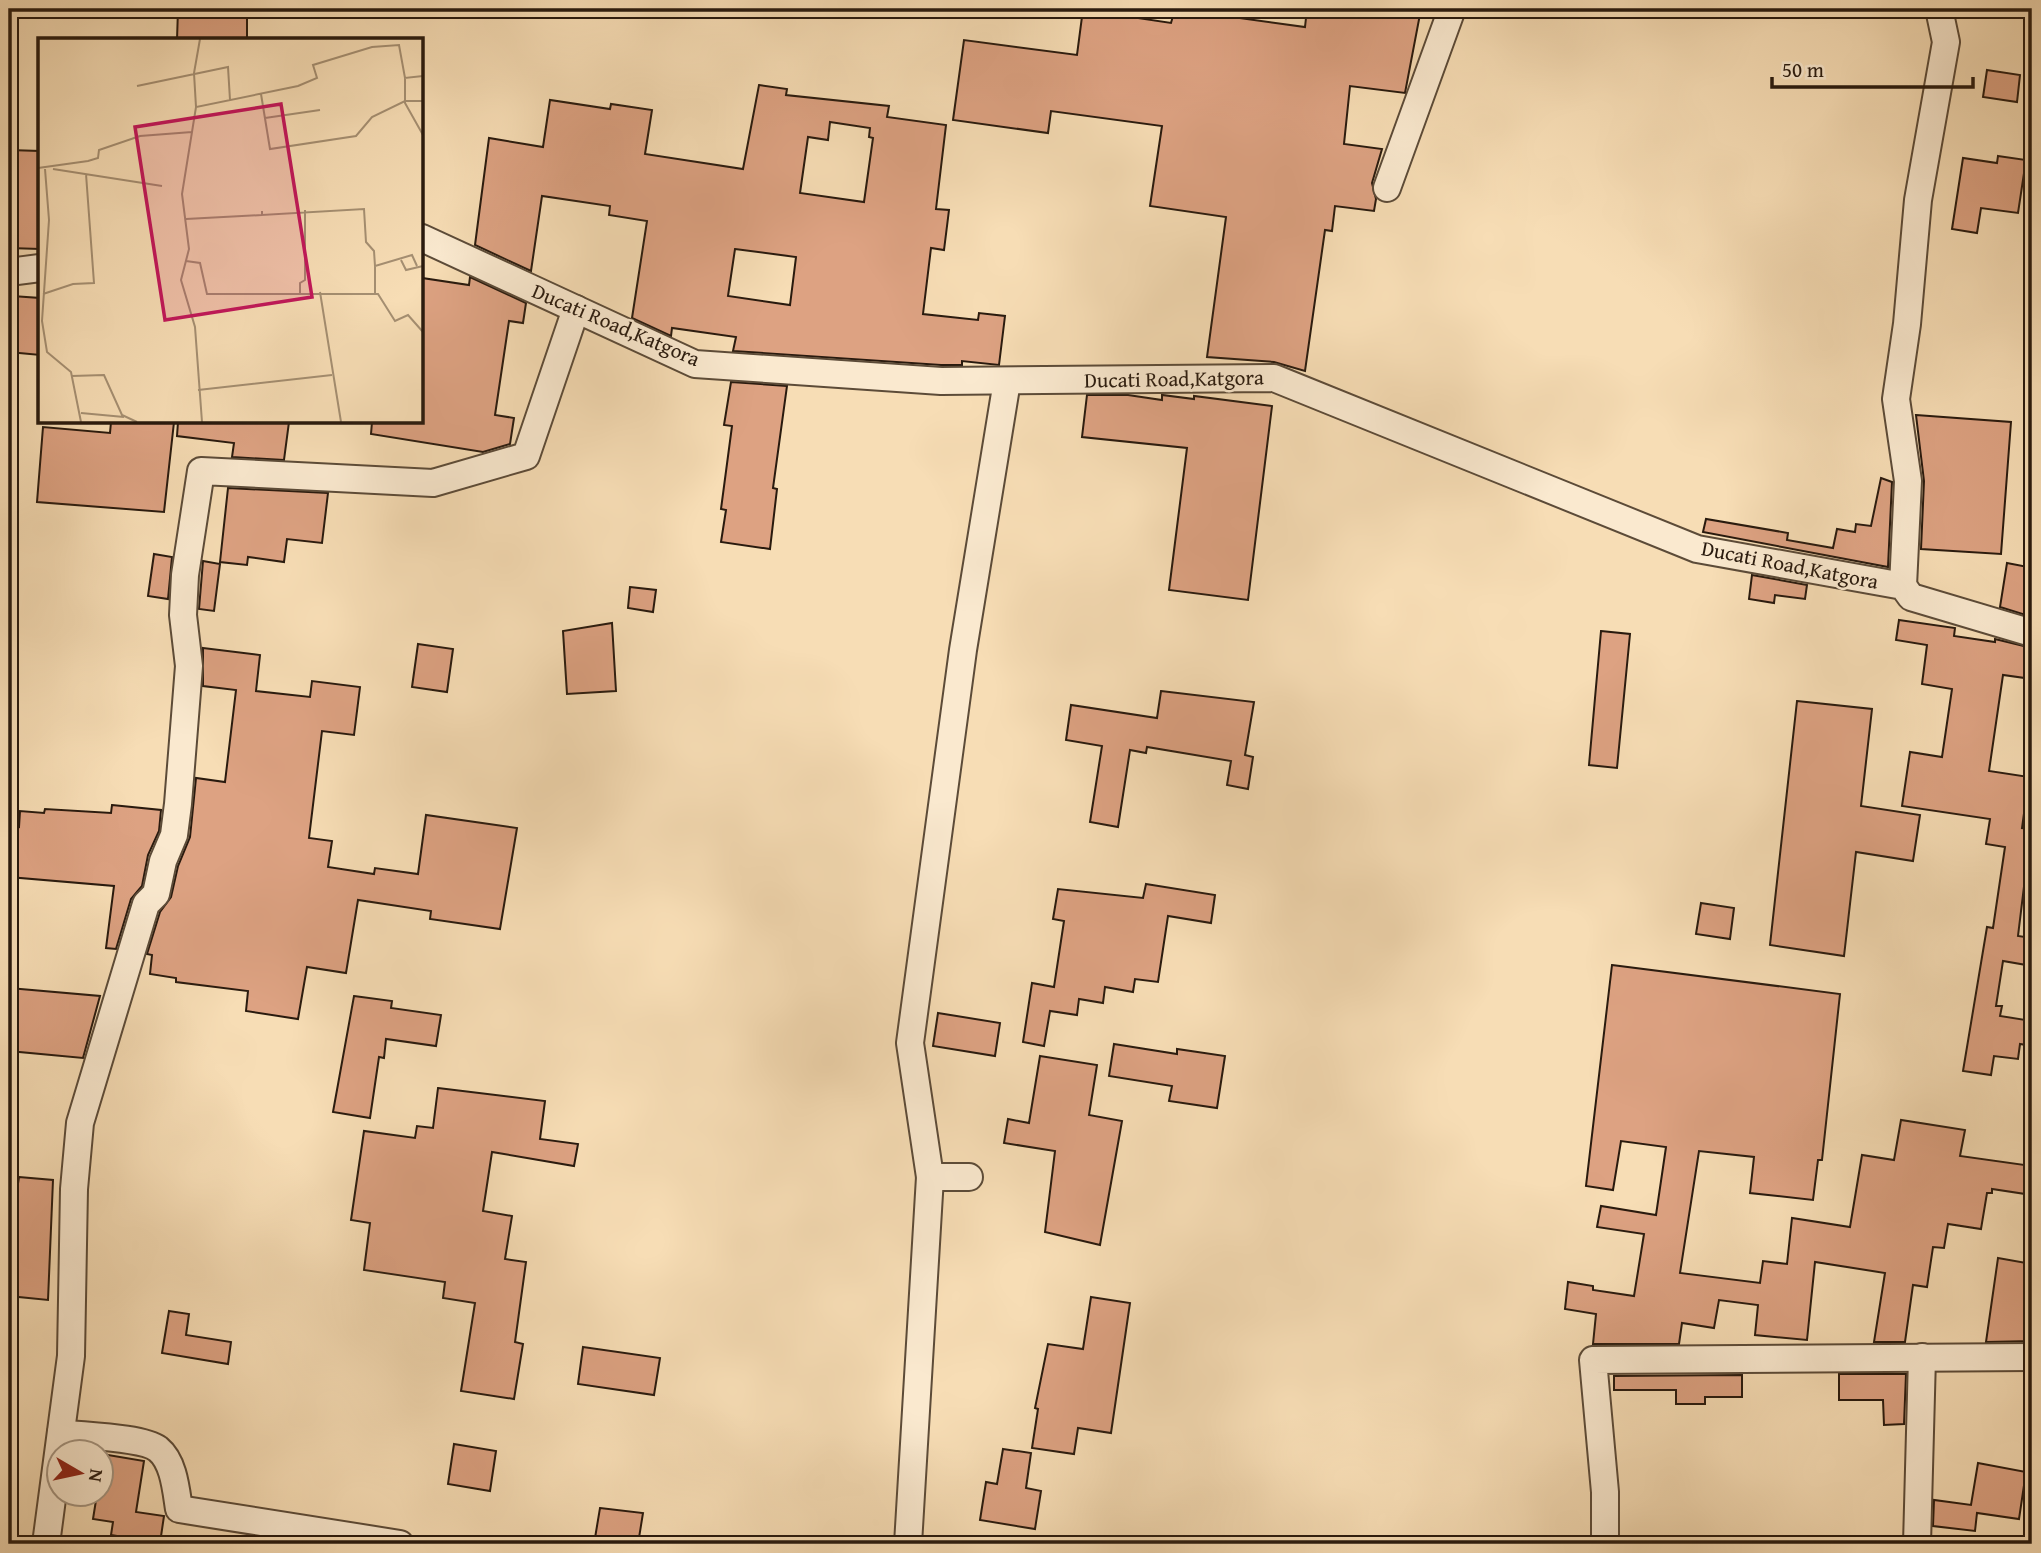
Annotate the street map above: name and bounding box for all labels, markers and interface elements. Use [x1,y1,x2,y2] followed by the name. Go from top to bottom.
[38,38,424,424] inset map
[1772,46,1973,90] scale bar
[1782,54,1824,85] text: 50 m
[527,275,705,374] street label: Ducati Road,Katgora
[1084,361,1264,396] street label: Ducati Road,Katgora
[1699,532,1881,597] street label: Ducati Road,Katgora
[46,1438,116,1508] north arrow
[82,1467,112,1484] text: N

